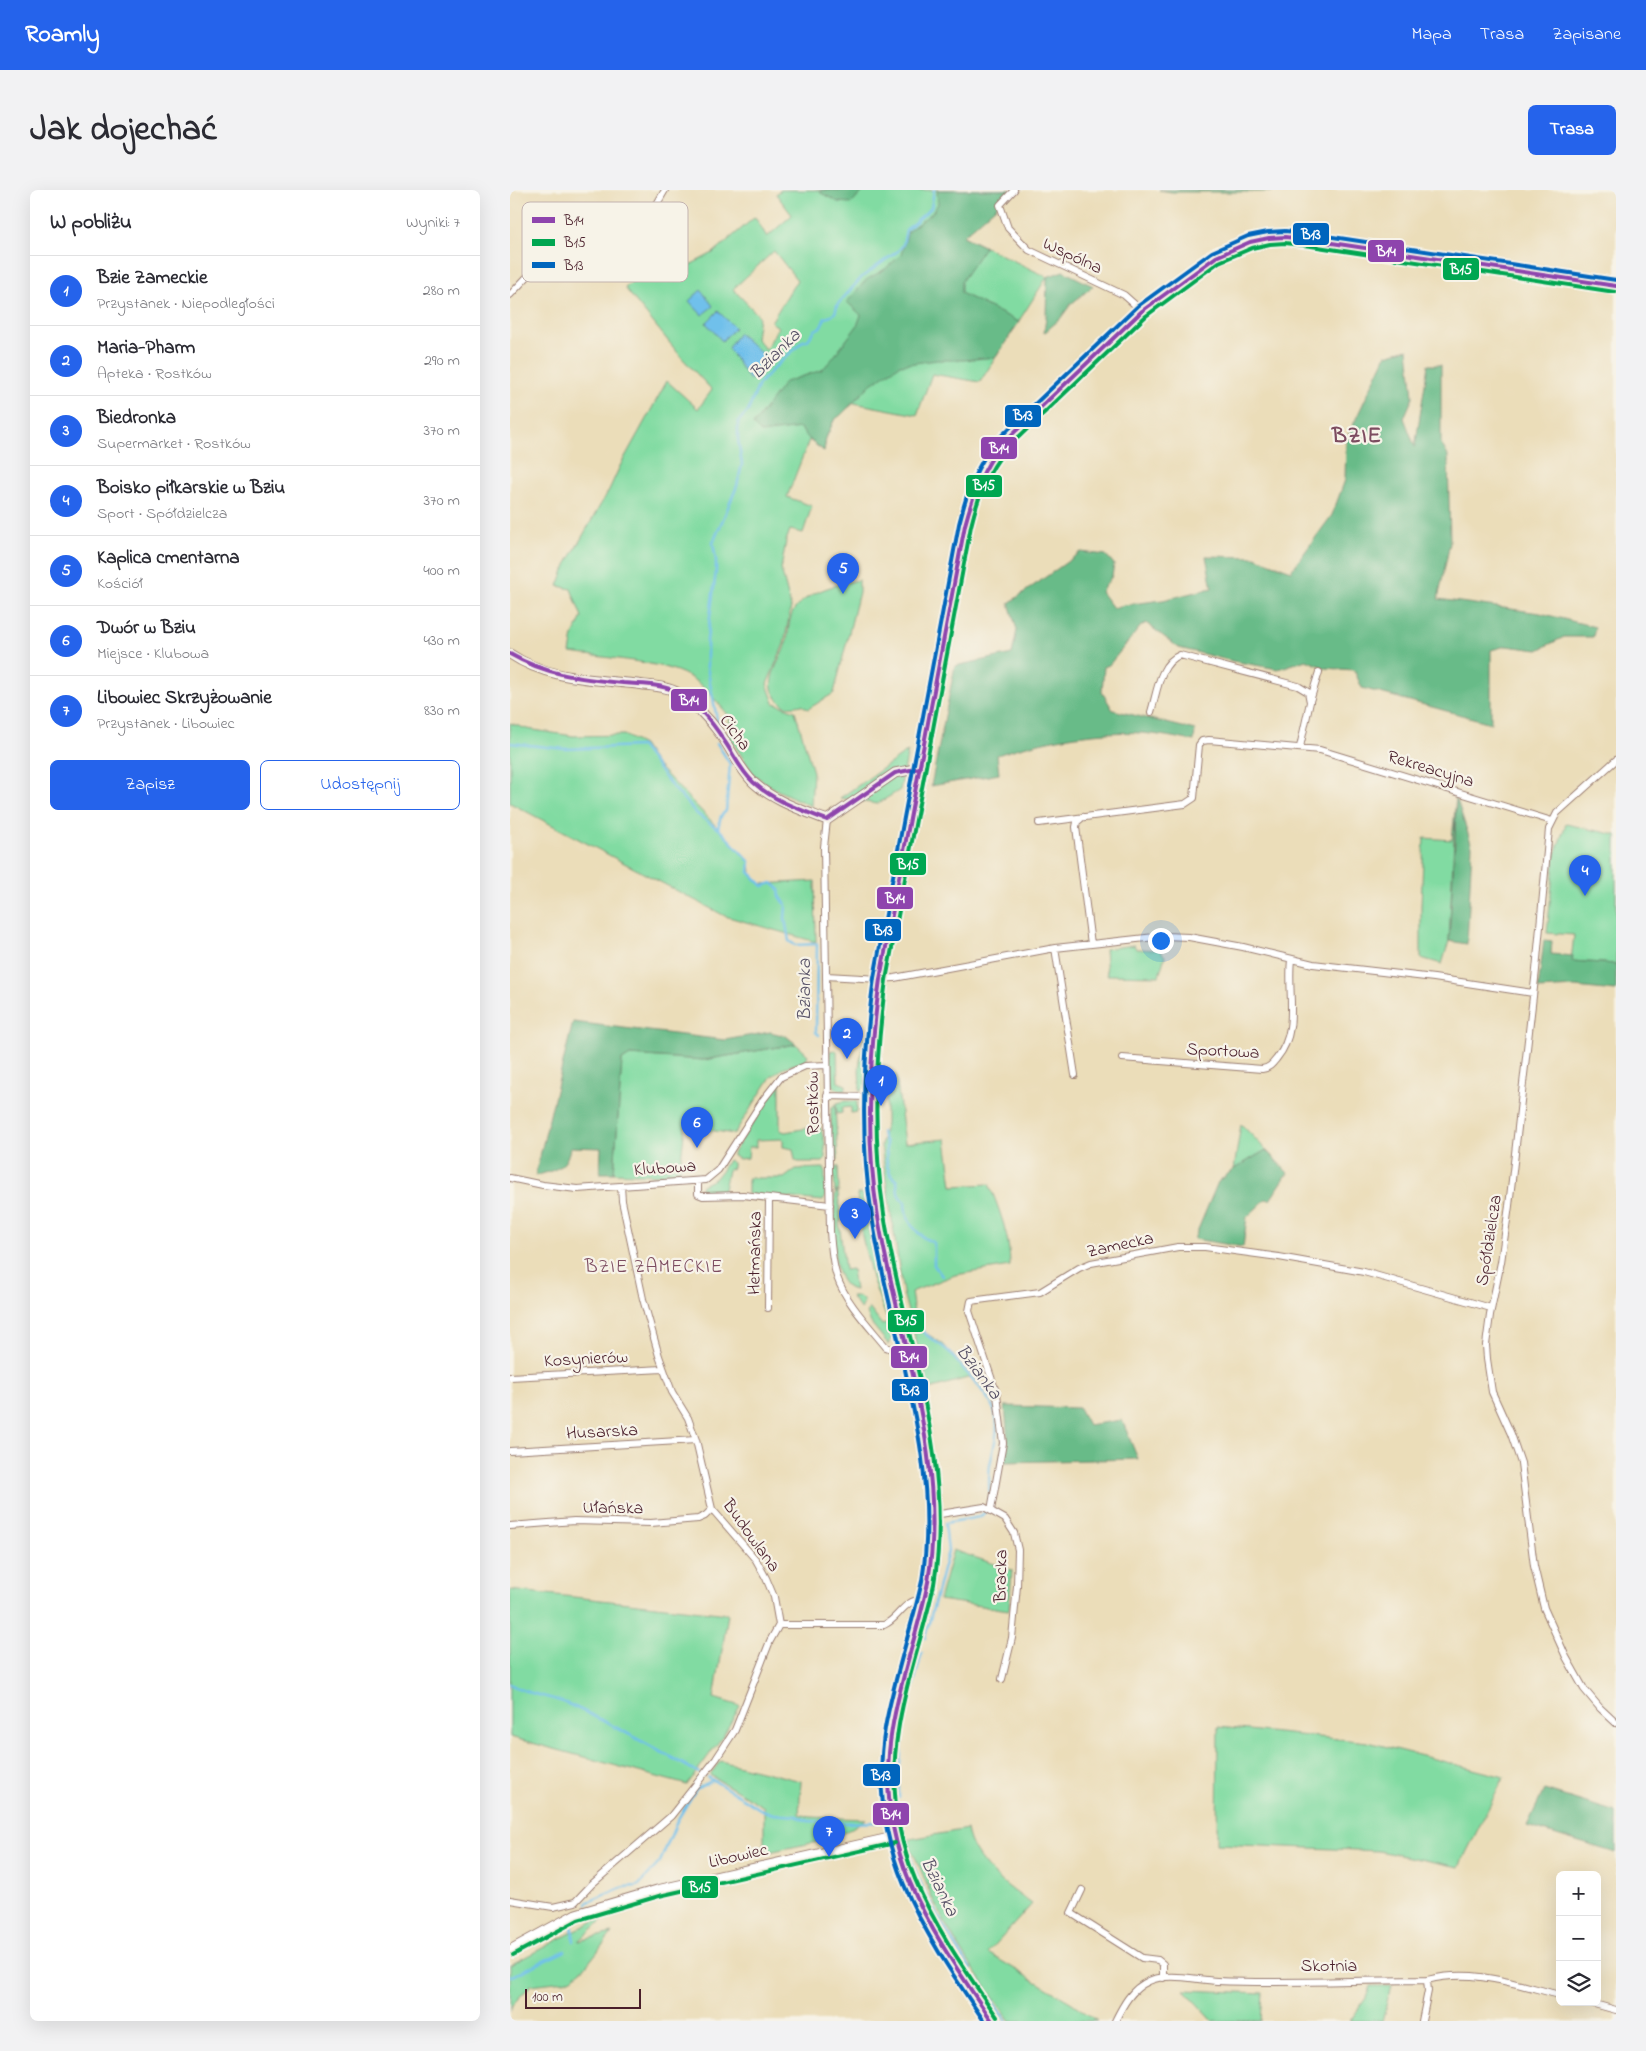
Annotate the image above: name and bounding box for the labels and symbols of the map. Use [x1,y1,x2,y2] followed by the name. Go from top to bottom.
[522,202,688,282] legend
[563,211,584,232] text: B14
[1292,222,1330,246] line badge: B13
[1300,225,1321,246] text: B13
[1038,232,1106,282] street label: Wspólna
[563,233,586,254] text: B15
[1367,239,1405,263] line badge: B14
[1375,242,1396,263] text: B14
[563,256,584,277] text: B13
[1442,257,1480,281] line badge: B15
[1449,260,1472,281] text: B15
[744,323,808,386] water label: Bzianka
[1004,404,1042,428] line badge: B13
[1012,406,1033,427] text: B13
[1331,421,1382,453] district label: BZIE
[980,436,1018,460] line badge: B14
[988,439,1009,460] text: B14
[965,474,1003,498] line badge: B15
[972,476,995,497] text: B15
[827,553,859,594] pin: 5
[670,688,708,712] line badge: B14
[678,691,699,712] text: B14
[712,710,756,757] street label: Cicha
[1384,744,1477,795] street label: Rekreacyjna
[889,852,927,876] line badge: B15
[896,855,919,876] text: B15
[1569,855,1601,896] pin: 4
[876,886,914,910] line badge: B14
[884,889,905,910] text: B14
[864,918,902,942] line badge: B13
[872,921,893,942] text: B13
[1148,928,1174,954] your location
[792,958,819,1021] water label: Bzianka
[831,1018,863,1059] pin: 2
[1186,1037,1260,1067] street label: Sportowa
[865,1065,897,1106] pin: 1
[800,1071,828,1135] street label: Rostków
[681,1107,713,1148] pin: 6
[633,1154,697,1184] street label: Klubowa
[1470,1193,1510,1288] street label: Spółdzielcza
[839,1198,871,1239] pin: 3
[742,1211,770,1295] street label: Hetmańska
[1085,1226,1156,1266] street label: Zamecka
[584,1254,723,1281] district label: BZIE ZAMECKIE
[887,1309,925,1333] line badge: B15
[894,1311,917,1332] text: B15
[948,1339,1008,1406] water label: Bzianka
[543,1345,629,1375] street label: Kosynierów
[890,1345,928,1369] line badge: B14
[898,1348,919,1369] text: B14
[891,1378,929,1402] line badge: B13
[899,1381,920,1402] text: B13
[566,1418,639,1448] street label: Husarska
[714,1493,786,1578] street label: Budowlana
[582,1495,644,1523] street label: Ułańska
[989,1549,1015,1604] street label: Bracka
[862,1763,901,1787] line badge: B13
[870,1766,891,1787] text: B13
[872,1802,910,1826] line badge: B14
[880,1805,901,1826] text: B14
[813,1816,845,1857] pin: 7
[706,1838,771,1876] street label: Libowiec
[913,1853,965,1922] water label: Bzianka
[681,1875,719,1899] line badge: B15
[688,1878,711,1899] text: B15
[1301,1954,1357,1980] street label: Skotnia
[525,1986,641,2009] scale bar

